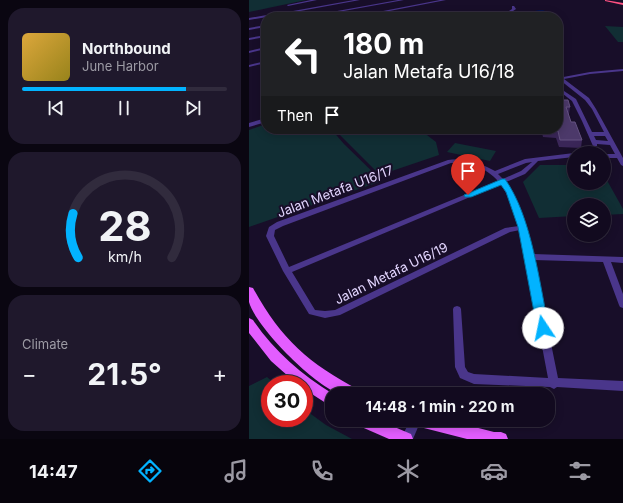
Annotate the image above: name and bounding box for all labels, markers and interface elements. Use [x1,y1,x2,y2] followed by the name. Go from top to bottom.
[343,27,424,61] text: 180 m
[277,28,329,80] icon: left
[82,39,171,58] text: Northbound
[82,58,159,74] text: June Harbor
[343,61,515,82] text: Jalan Metafa U16/18
[45,97,67,119] icon: previous
[113,97,135,119] icon: pause
[182,97,204,119] icon: next
[321,104,343,126] icon: arrive
[277,106,313,125] text: Then
[567,146,611,242] map controls
[567,146,611,190] button: sound
[451,154,485,195] pin
[457,160,479,182] icon: arrive
[275,161,395,221] street label: Jalan Metafa U16/17
[567,198,611,242] button: layers
[98,200,151,250] text: 28
[332,239,450,307] street label: Jalan Metafa U16/19
[108,247,141,264] text: km/h
[522,307,564,349] position arrow
[22,336,68,352] text: Climate
[87,356,162,392] text: 21.5°
[22,361,37,387] text: −
[212,361,227,387] text: +
[261,375,313,427] speed limit sign: 30
[365,397,515,416] text: 14:48 · 1 min · 220 m
[136,457,164,485] icon: directions
[222,457,250,485] icon: music
[308,457,336,485] icon: phone
[394,457,422,485] icon: climate
[480,457,508,485] icon: car
[566,457,594,485] icon: filters
[29,461,78,482] text: 14:47

